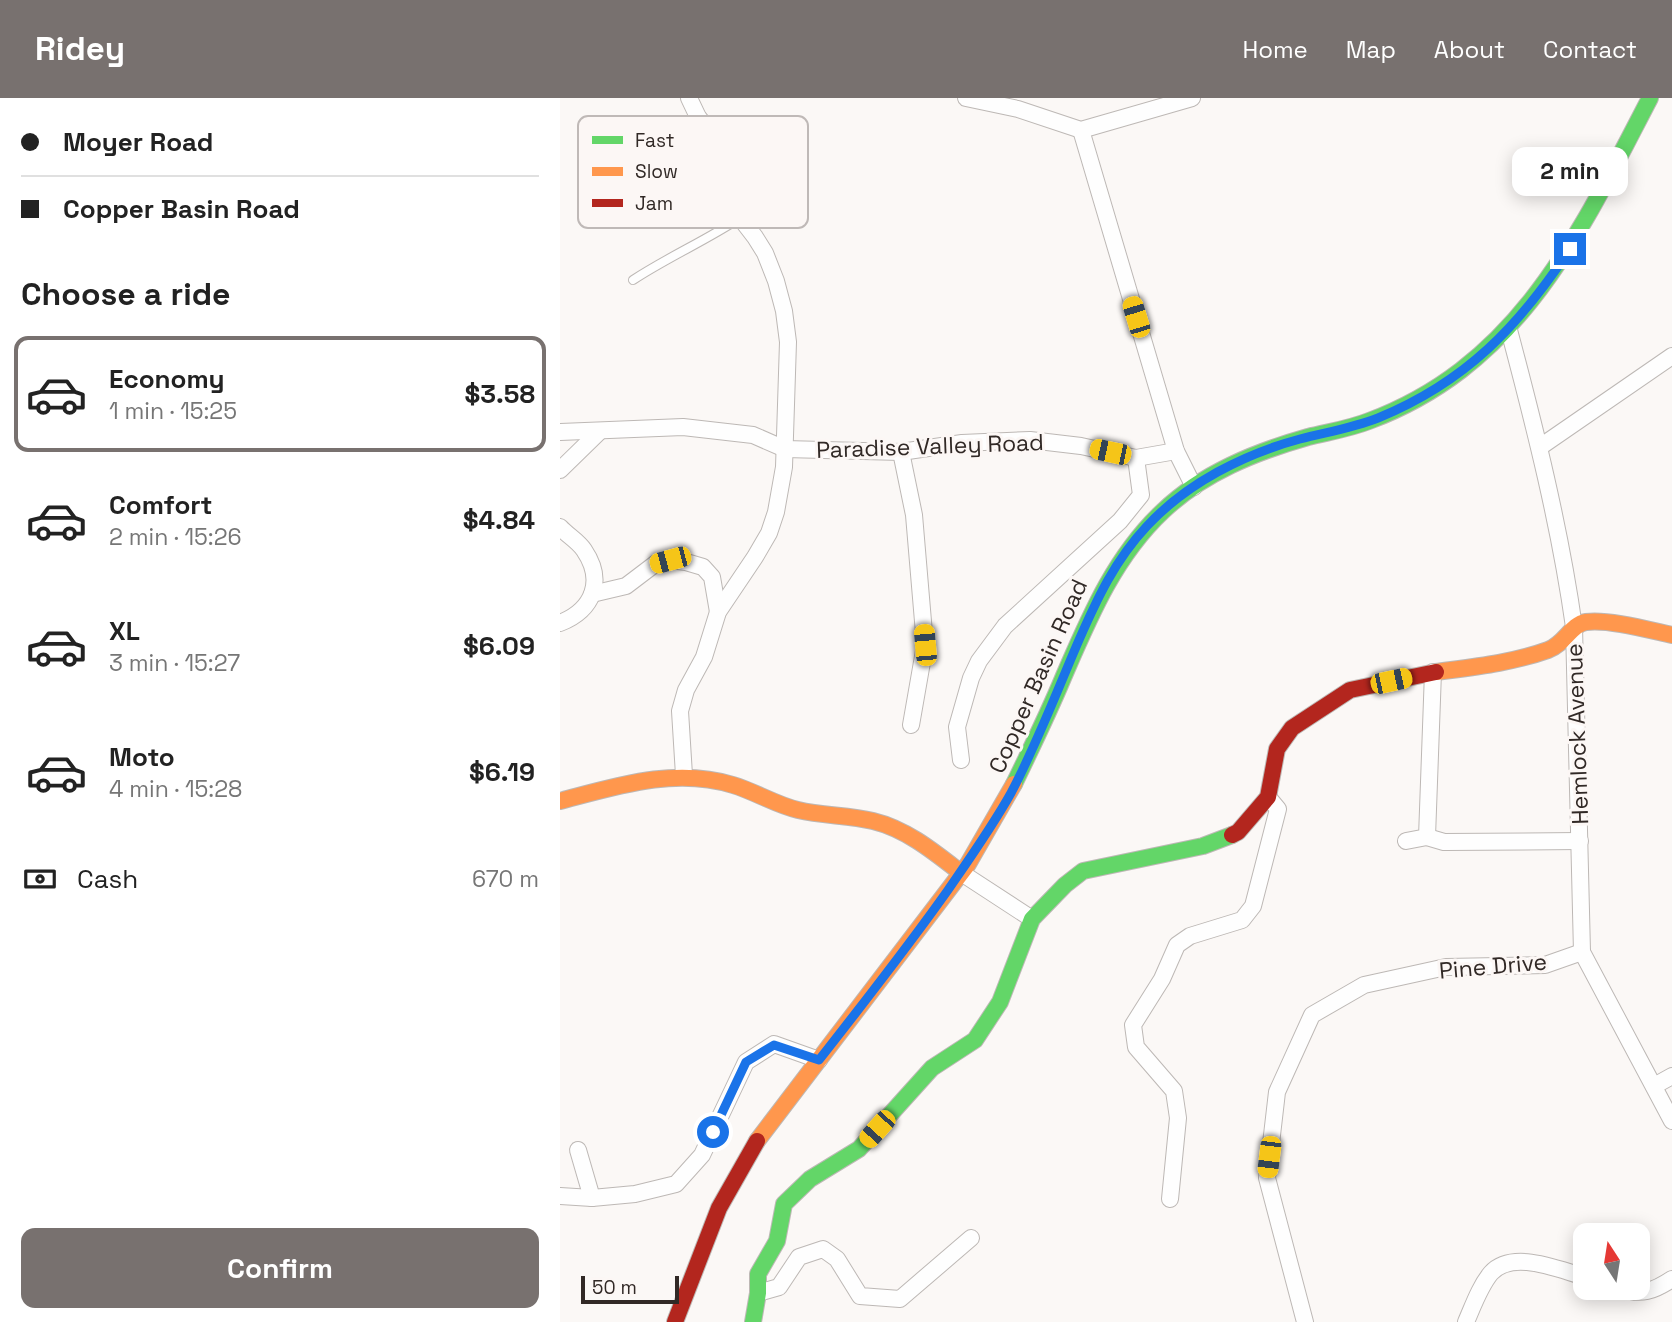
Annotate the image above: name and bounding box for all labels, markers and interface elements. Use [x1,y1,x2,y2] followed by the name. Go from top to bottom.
[35,28,125,70] text: Ridey
[1242,34,1308,65] text: Home
[1346,34,1396,65] text: Map
[1434,34,1505,65] text: About
[1543,34,1637,65] text: Contact
[578,116,808,228] legend
[63,125,213,159] text: Moyer Road
[635,128,675,153] text: Fast
[1512,148,1628,197] callout: 2 min
[1540,156,1600,186] text: 2 min
[635,159,678,184] text: Slow
[635,191,673,216] text: Jam
[63,192,300,226] text: Copper Basin Road
[1554,233,1586,265] route end
[21,274,231,314] text: Choose a ride
[1120,294,1153,340] car
[109,362,225,396] text: Economy
[25,363,88,426] icon: car
[464,377,535,411] text: $3.58
[109,396,237,426] text: 1 min · 15:25
[816,427,1044,465] street label: Paradise Valley Road
[1088,437,1133,467] car
[109,488,212,522] text: Comfort
[25,489,88,552] icon: car
[463,503,535,537] text: $4.84
[109,522,242,552] text: 2 min · 15:26
[647,544,694,576] car
[982,574,1094,778] street label: Copper Basin Road
[109,614,140,648] text: XL
[25,615,88,678] icon: car
[913,623,938,667] car
[463,629,535,663] text: $6.09
[1559,643,1595,825] street label: Hemlock Avenue
[109,648,240,678] text: 3 min · 15:27
[1369,666,1414,696] car
[109,740,175,774] text: Moto
[25,741,88,804] icon: car
[469,755,535,789] text: $6.19
[109,774,242,804] text: 4 min · 15:28
[21,860,59,898] icon: cash
[77,862,138,896] text: Cash
[472,864,539,894] text: 670 m
[1438,946,1548,986] street label: Pine Drive
[856,1106,899,1152] car
[697,1116,729,1148] route start
[1257,1135,1282,1179] car
[1573,1223,1650,1300] north arrow
[1573,1223,1650,1300] map controls
[21,1228,539,1308] button: Confirm
[581,1273,679,1305] scale bar
[592,1275,637,1300] text: 50 m

